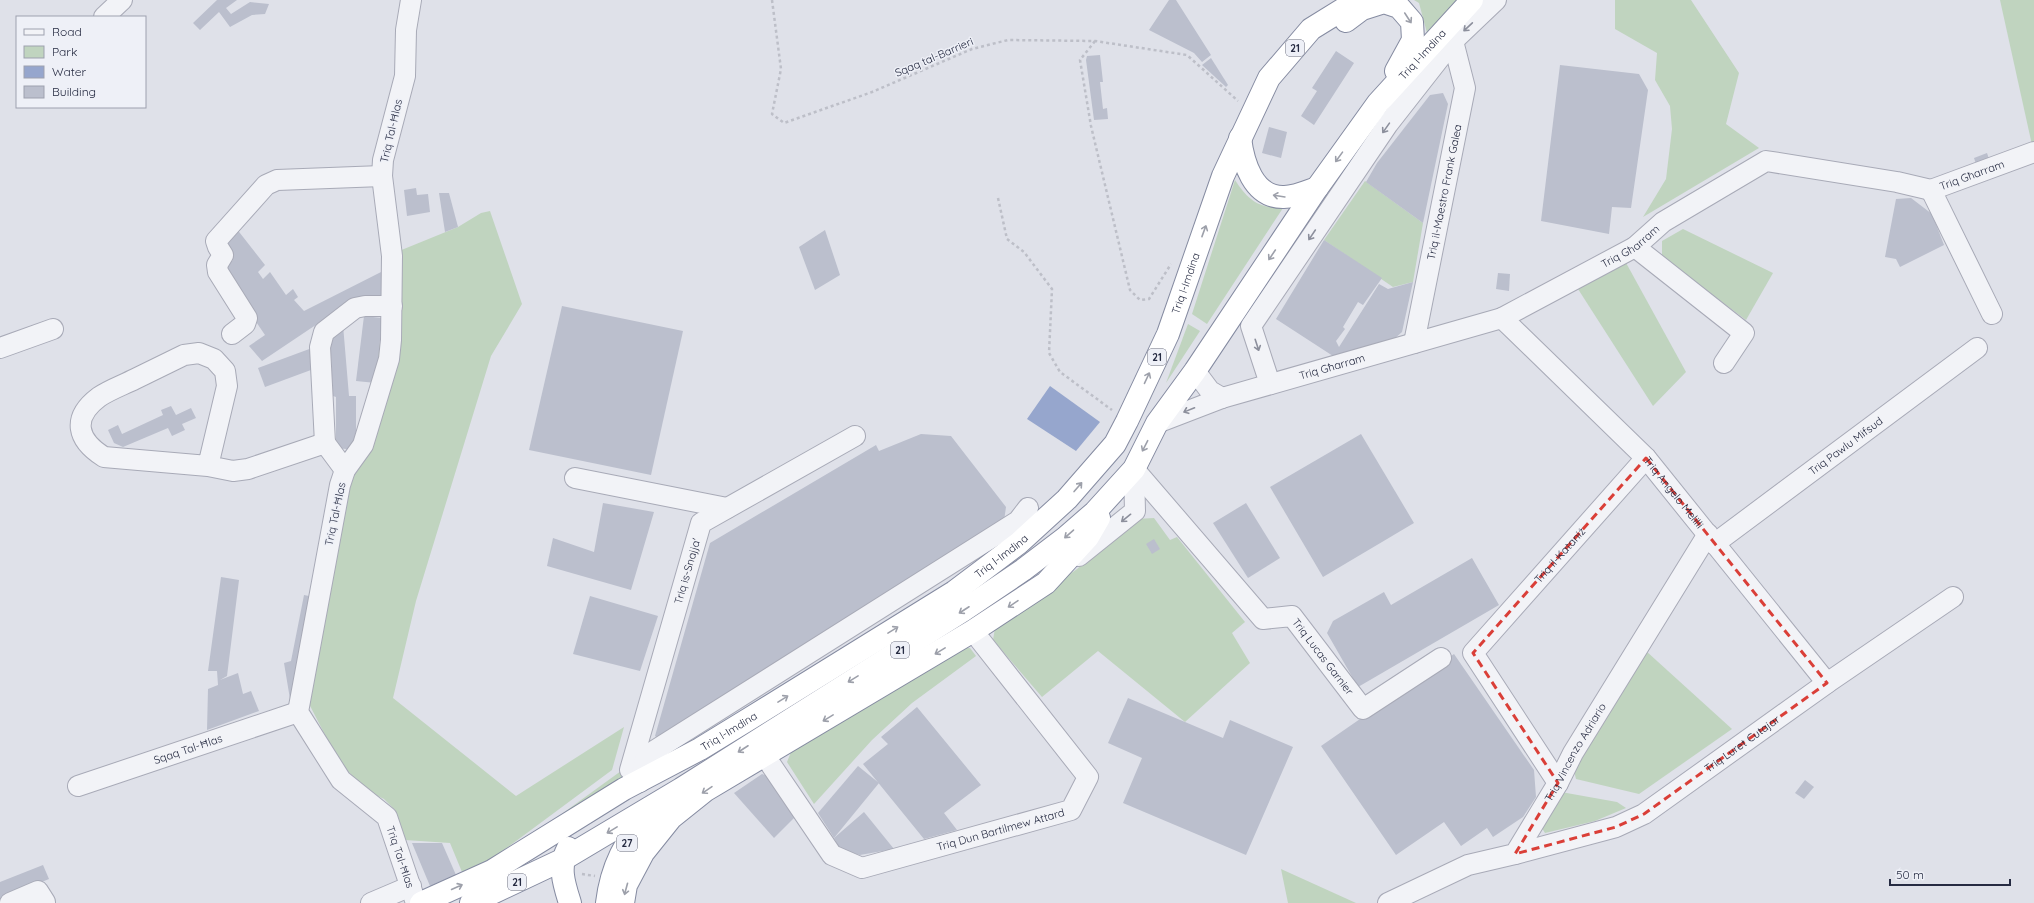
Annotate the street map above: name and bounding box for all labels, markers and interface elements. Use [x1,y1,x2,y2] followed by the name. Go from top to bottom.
[1404,13,1412,24] one-way arrow
[16,16,146,108] legend
[1463,22,1473,32] one-way arrow
[52,24,82,39] text: Road
[1396,26,1449,83] street label: Triq l-Imdina
[893,34,975,80] street label: Sqaq tal-Barrieri
[1286,40,1304,56] road number: 21
[52,44,77,59] text: Park
[52,64,87,79] text: Water
[52,84,96,99] text: Building
[377,98,405,164] street label: Triq Tal-Ħlas
[1382,122,1390,133] one-way arrow
[1424,123,1465,261] street label: Triq il-Maestro Frank Galea
[1335,151,1343,162] one-way arrow
[1938,157,2006,193] street label: Triq Għarram
[1273,192,1286,200] one-way arrow
[1599,222,1662,271] street label: Triq Għarram
[1200,226,1208,238] one-way arrow
[1308,229,1316,240] one-way arrow
[1267,250,1276,261] one-way arrow
[1168,251,1203,316] street label: Triq l-Imdina
[1254,339,1262,351] one-way arrow
[1148,349,1166,365] road number: 21
[1297,351,1367,383] street label: Triq Għarram
[1144,373,1151,385] one-way arrow
[1184,407,1196,415] one-way arrow
[1806,414,1885,478] street label: Triq Pawlu Mifsud
[1141,440,1148,452] one-way arrow
[1641,454,1707,531] street label: Triq Angelo Melilli
[321,481,349,547] street label: Triq Tal-Ħlas
[1073,482,1082,492] one-way arrow
[1121,513,1131,522] one-way arrow
[1531,524,1588,586] street label: Triq il-Kataniż
[1064,530,1074,539] one-way arrow
[972,531,1031,581] street label: Triq l-Imdina
[671,536,703,606] street label: Triq is-Snajja'
[1008,600,1019,608] one-way arrow
[958,606,969,615] one-way arrow
[1289,615,1357,698] street label: Triq Lucas Garnier
[887,625,899,633] one-way arrow
[891,642,909,658] road number: 21
[934,647,946,655] one-way arrow
[847,676,859,684] one-way arrow
[777,694,788,703] one-way arrow
[1541,700,1609,804] street label: Triq Vincenzo Adriario
[698,709,760,754] street label: Triq l-Imdina
[1702,712,1783,775] street label: Triq Luret Cutajar
[822,714,834,722] one-way arrow
[152,731,224,767] street label: Sqaq Tal-Ħlas
[738,745,749,753] one-way arrow
[702,786,713,794] one-way arrow
[935,805,1066,854] street label: Triq Dun Bartilmew Attard
[383,824,417,890] street label: Triq Tal-Ħlas
[607,826,618,834] one-way arrow
[617,835,637,851] road number: 27
[1890,861,2010,887] scale bar
[1896,867,1924,882] text: 50 m
[508,874,526,890] road number: 21
[621,882,629,895] one-way arrow
[450,883,462,890] one-way arrow

